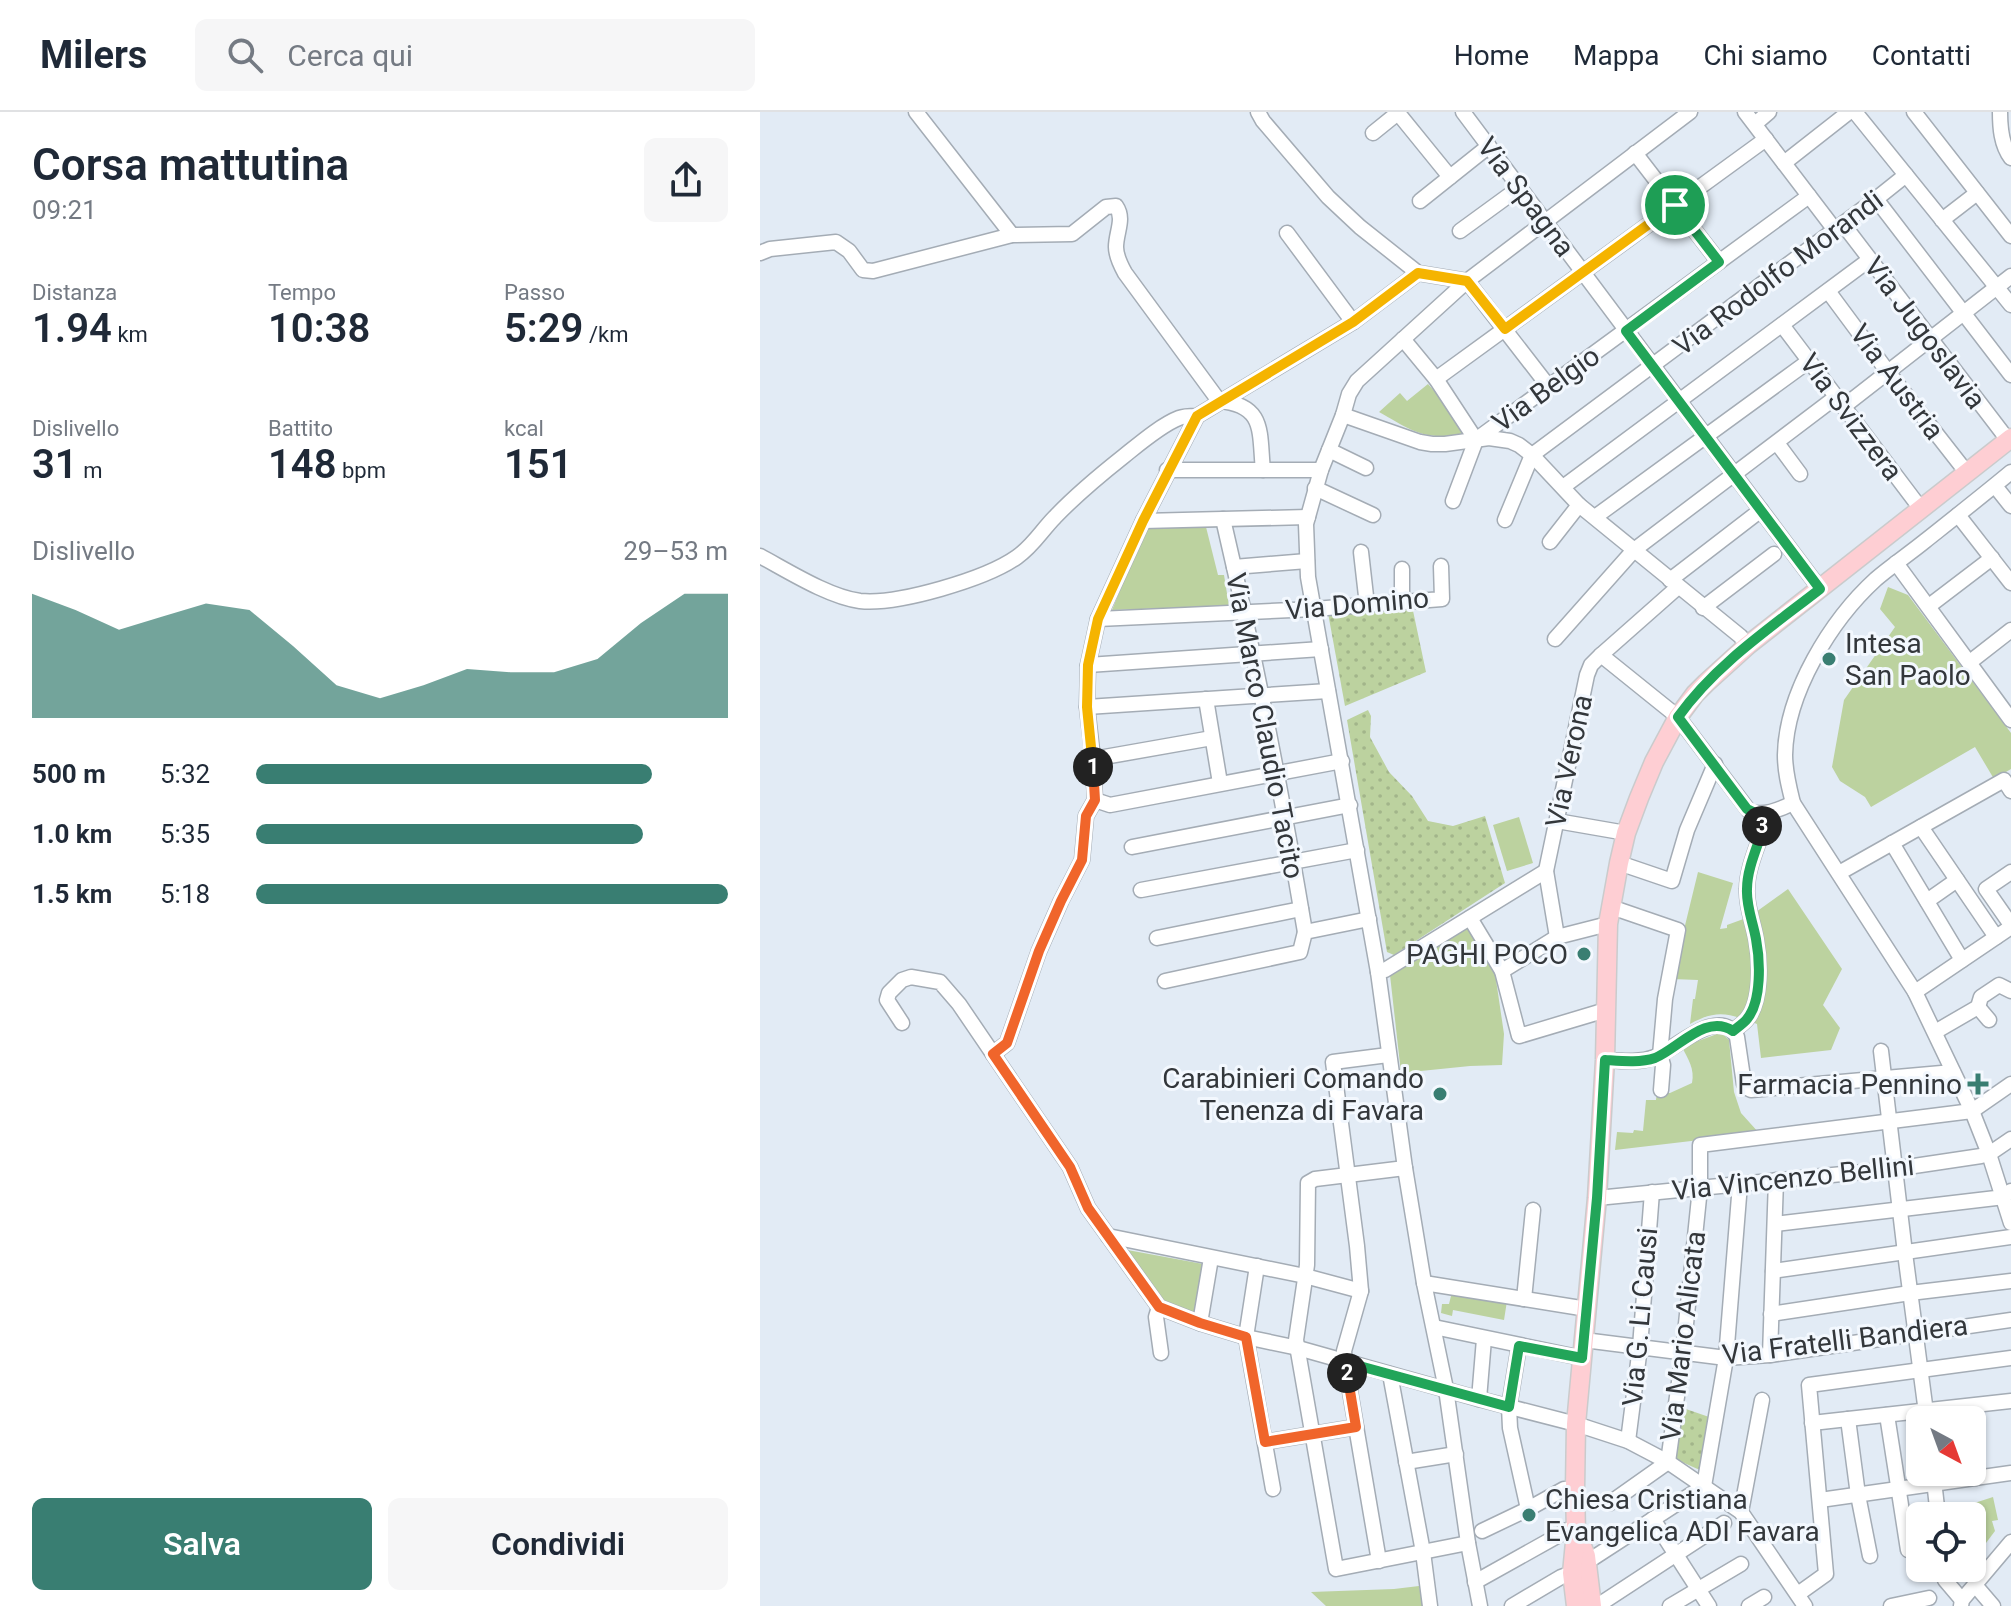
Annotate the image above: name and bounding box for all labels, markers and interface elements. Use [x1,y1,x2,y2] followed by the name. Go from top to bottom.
[195,19,755,91] search box
[40,33,147,77] text: Milers
[223,33,267,77] icon: search
[287,38,413,73] text: Cerca qui
[1454,39,1529,72] text: Home
[1573,39,1659,72] text: Mappa
[1703,39,1828,72] text: Chi siamo
[1872,39,1971,72] text: Contatti
[1470,131,1582,263] street label: Via Spagna
[644,138,728,222] button: share
[32,139,349,191] text: Corsa mattutina
[1641,171,1709,239] pin
[1653,183,1697,227] icon: arrive
[1667,183,1889,363] street label: Via Rodolfo Morandi
[32,195,97,225] text: 09:21
[1857,251,1993,415] street label: Via Jugoslavia
[32,280,117,305] text: Distanza
[268,280,336,305] text: Tempo
[504,280,565,305] text: Passo
[32,305,112,352] text: 1.94
[268,305,370,352] text: 10:38
[504,305,583,352] text: 5:29
[1843,318,1951,446] street label: Via Austria
[112,322,148,347] text: km
[583,322,628,347] text: /km
[1486,339,1606,439] street label: Via Belgio
[1793,347,1909,487] street label: Via Svizzera
[32,416,119,441] text: Dislivello
[268,416,333,441] text: Battito
[504,416,544,441] text: kcal
[32,441,78,488] text: 31
[268,441,337,488] text: 148
[504,441,573,488] text: 151
[78,458,102,483] text: m
[337,458,386,483] text: bpm
[32,536,135,566] text: Dislivello
[623,536,728,566] text: 29–53 m
[1219,570,1311,882] street label: Via Marco Claudio Tacito
[1284,581,1430,627] street label: Via Domino
[1845,627,1971,692] place label: Intesa San Paolo
[1820,650,1838,668] marker: Intesa San Paolo
[1539,692,1599,830] street label: Via Verona
[1073,747,1113,787] pin: 1
[1087,754,1099,779] text: 1
[32,759,106,789] text: 500 m
[160,759,210,789] text: 5:32
[1742,806,1782,846] pin: 3
[1756,813,1768,838] text: 3
[32,819,112,849] text: 1.0 km
[160,819,210,849] text: 5:35
[32,879,112,909] text: 1.5 km
[160,879,210,909] text: 5:18
[1406,938,1568,971] place label: PAGHI POCO
[1575,945,1593,963] marker: PAGHI POCO
[1162,1062,1424,1127] place label: Carabinieri Comando Tenenza di Favara
[1737,1068,1962,1101] place label: Farmacia Pennino
[1969,1075,1987,1093] marker: Farmacia Pennino
[1431,1085,1449,1103] marker: Carabinieri Comando Tenenza di Favara
[1670,1149,1916,1207] street label: Via Vincenzo Bellini
[1616,1226,1664,1408] street label: Via G. Li Causi
[1654,1229,1712,1443] street label: Via Mario Alicata
[1720,1309,1970,1371] street label: Via Fratelli Bandiera
[1327,1353,1367,1393] pin: 2
[1341,1360,1353,1385] text: 2
[1906,1406,1986,1486] north arrow
[1906,1406,1986,1582] map controls
[1545,1483,1820,1548] place label: Chiesa Cristiana Evangelica ADI Favara
[32,1498,372,1590] button: Salva
[388,1498,728,1590] button: Condividi
[1906,1502,1986,1582] button: locate
[1520,1506,1538,1524] marker: Chiesa Cristiana Evangelica ADI Favara

